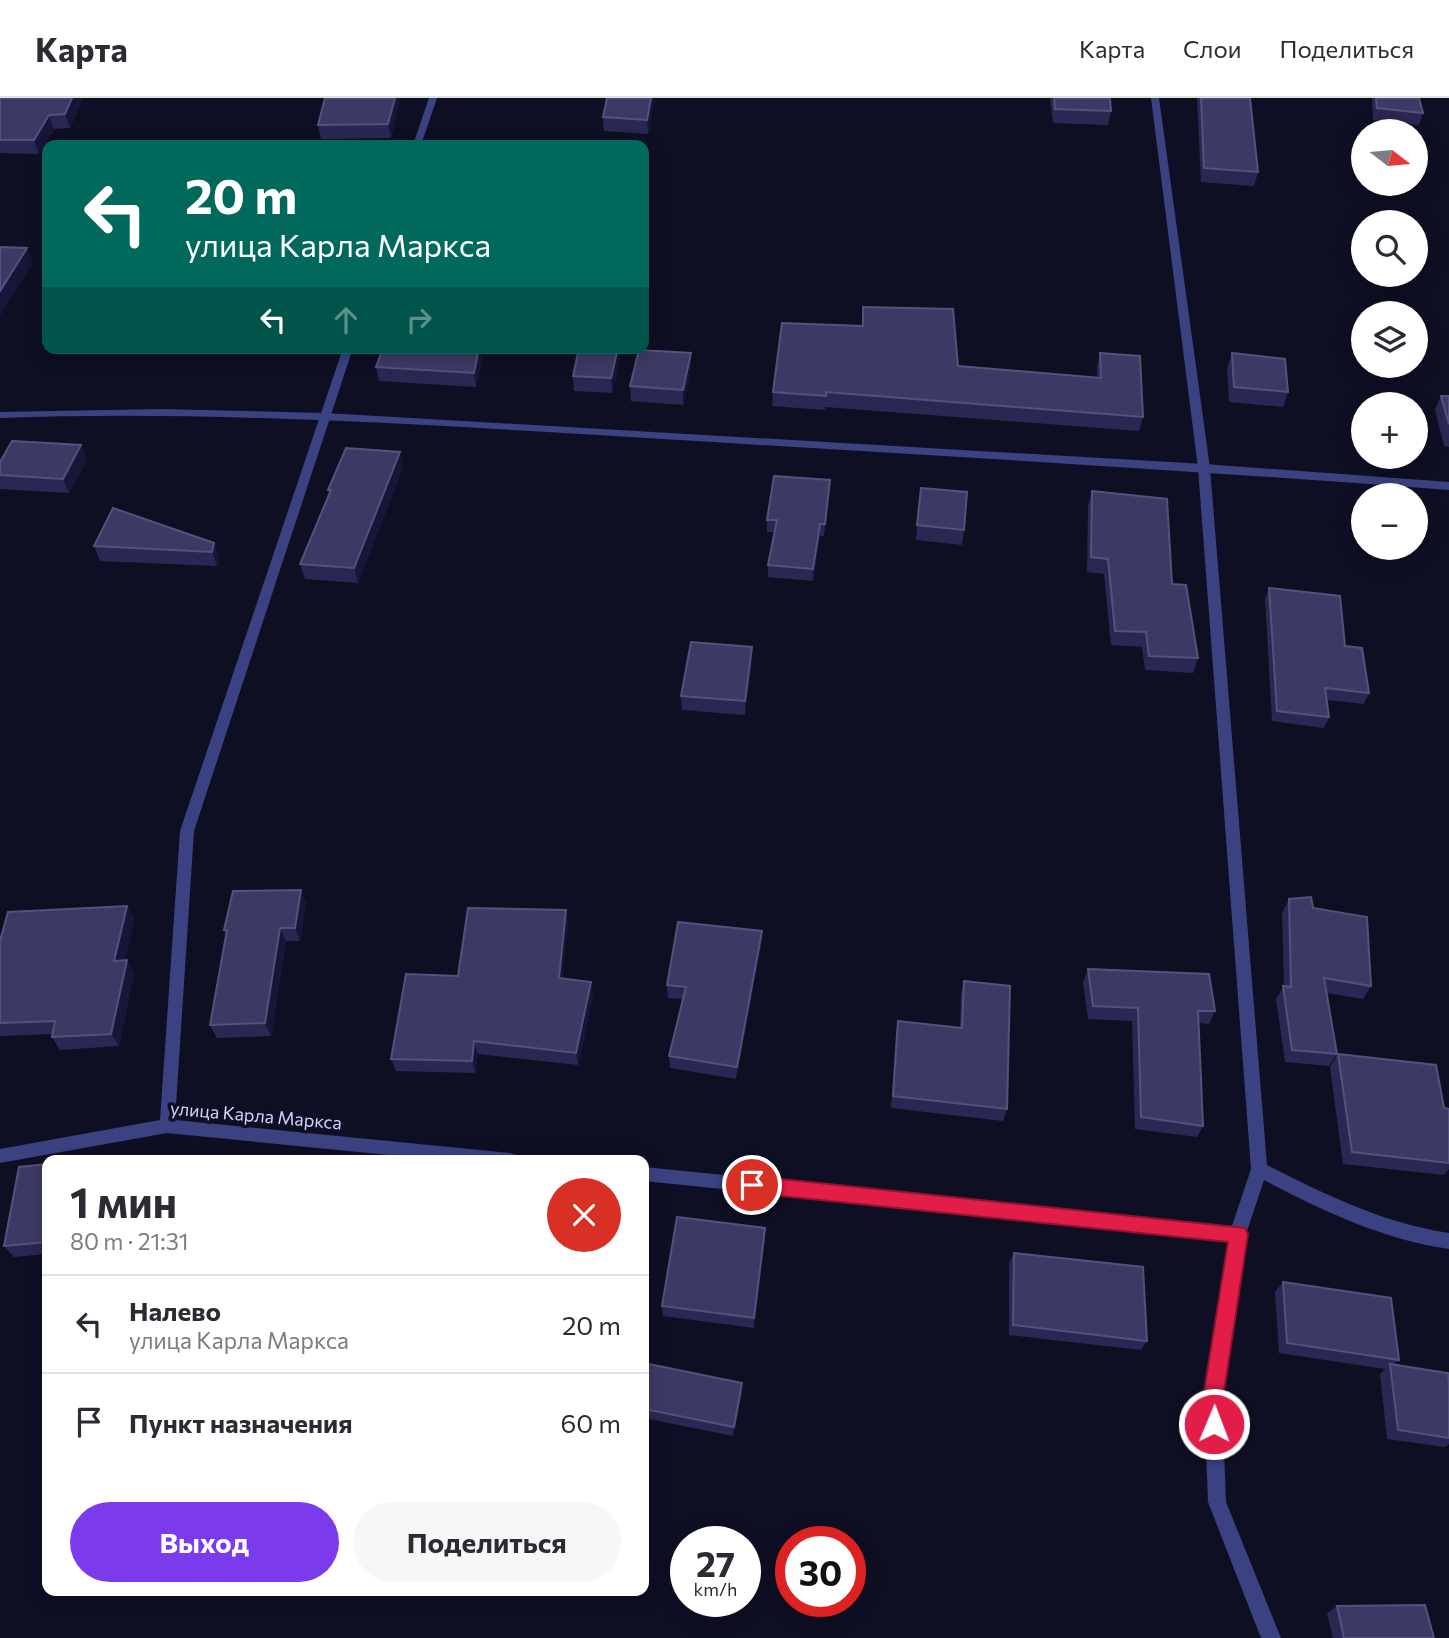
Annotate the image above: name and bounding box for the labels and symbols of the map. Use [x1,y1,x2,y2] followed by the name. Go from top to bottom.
[1351,119,1428,196] north arrow
[169,1097,343,1133] street label: улица Карла Маркса
[722,1155,782,1215] pin
[1177,1387,1251,1461] position arrow
[775,1526,866,1617] speed limit sign: 30

